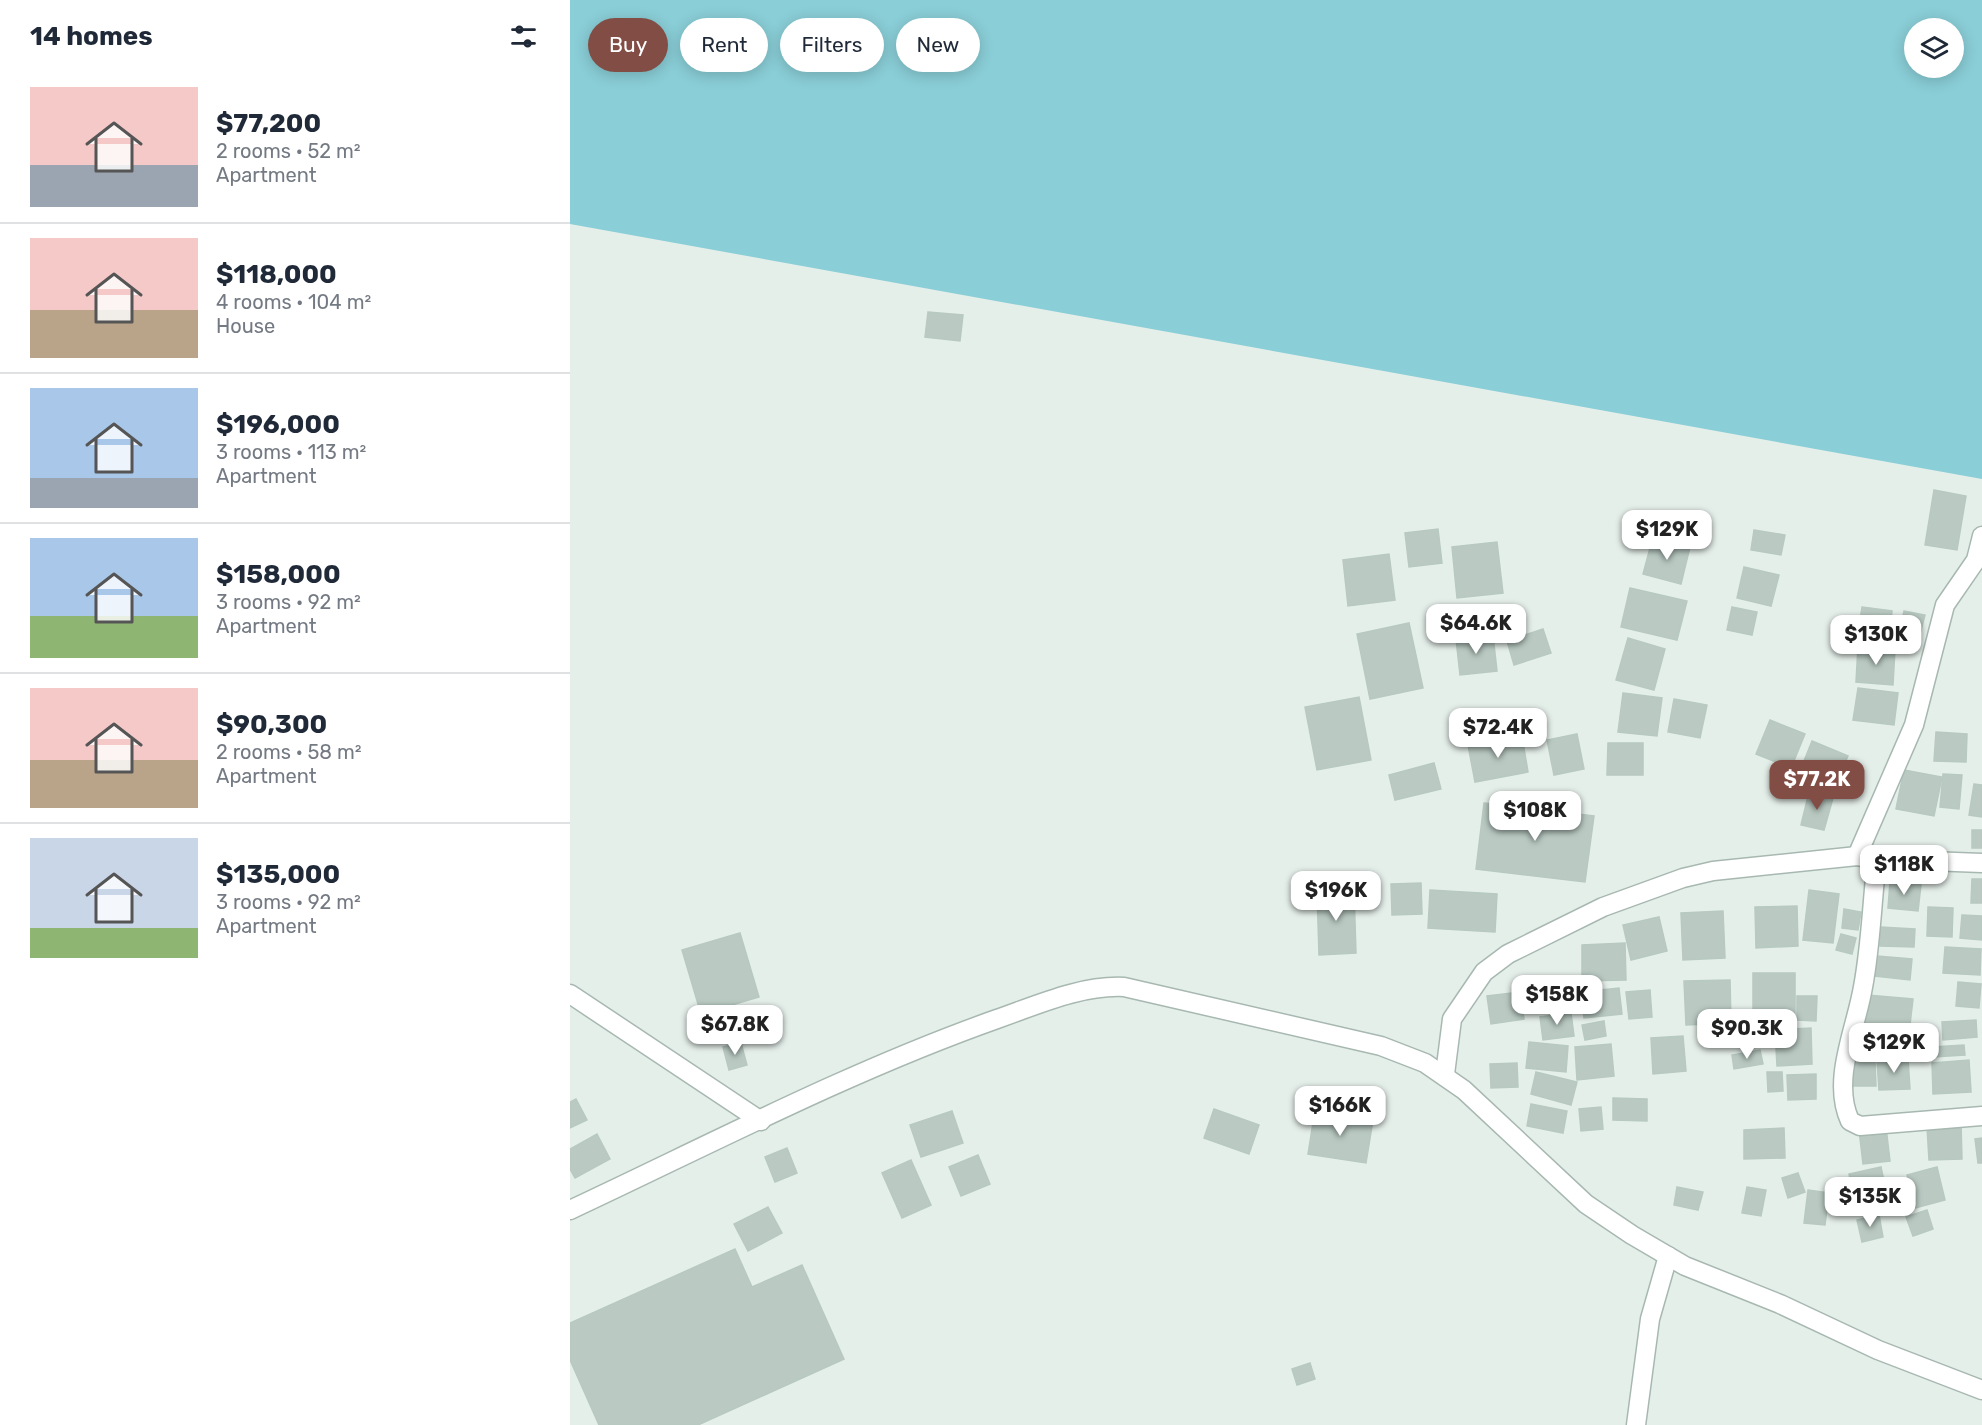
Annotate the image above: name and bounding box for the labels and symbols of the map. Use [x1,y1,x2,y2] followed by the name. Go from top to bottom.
[1625,510,1709,561] pin: $129K
[1427,604,1525,655] pin: $64.6K
[1834,615,1918,666] pin: $130K
[1449,708,1547,759] pin: $72.4K
[1768,760,1866,811] pin: $77.2K
[1493,791,1577,842] pin: $108K
[1862,845,1946,896] pin: $118K
[1294,871,1378,922] pin: $196K
[1515,975,1599,1026] pin: $158K
[686,1005,784,1056] pin: $67.8K
[1698,1009,1796,1060] pin: $90.3K
[1852,1023,1936,1074] pin: $129K
[1298,1086,1382,1137] pin: $166K
[1828,1177,1912,1228] pin: $135K

